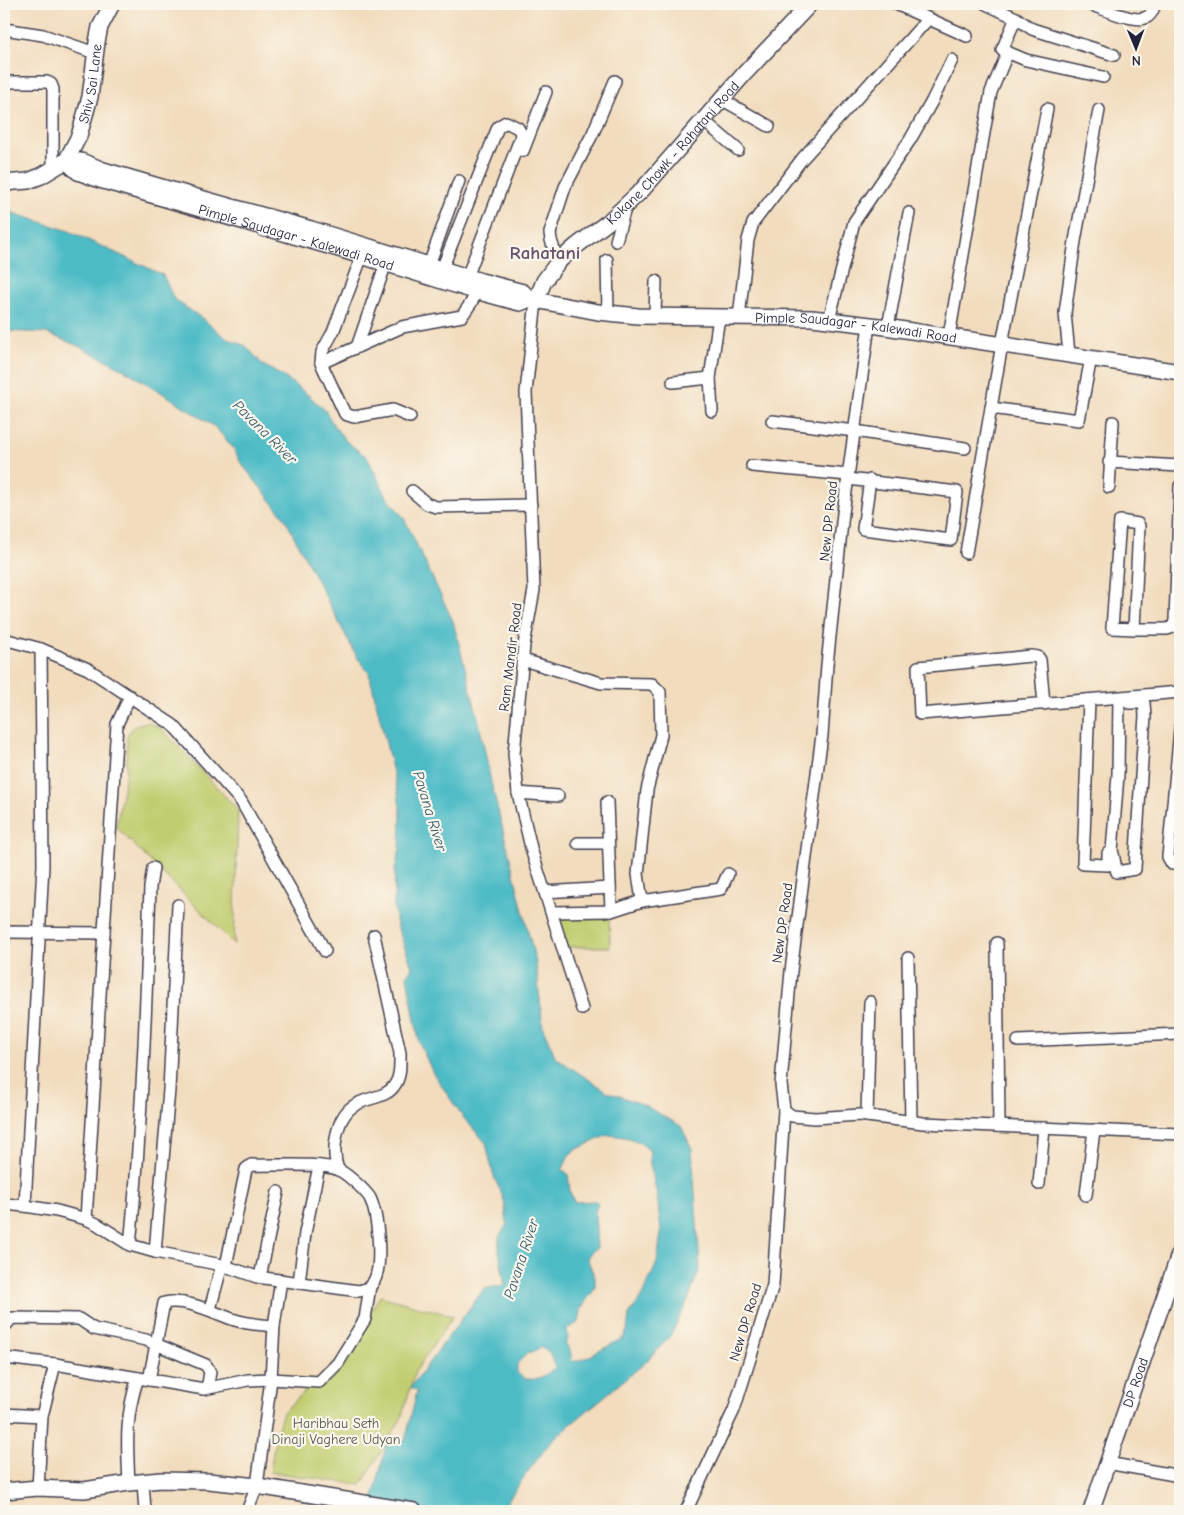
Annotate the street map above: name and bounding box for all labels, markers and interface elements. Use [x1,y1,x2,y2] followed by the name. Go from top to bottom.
[1112,22,1162,72] north arrow
[75,43,106,125] street label: Shiv Sai Lane
[1132,52,1141,69] text: N
[603,78,743,228] street label: Kokane Chowk - Rahatani Road
[196,201,396,274] street label: Pimple Saudagar - Kalewadi Road
[510,242,580,264] district label: Rahatani
[755,309,958,347] street label: Pimple Saudagar - Kalewadi Road
[229,396,302,469] water label: Pavana River
[816,480,841,562] street label: New DP Road
[495,602,526,712] street label: Ram Mandir Road
[409,769,451,854] water label: Pavana River
[768,882,797,964] street label: New DP Road
[500,1216,543,1301] water label: Pavana River
[726,1281,765,1363] street label: New DP Road
[1119,1355,1152,1410] street label: DP Road
[271,1415,401,1448] park label: Haribhau Seth Dinaji Vaghere Udyan

